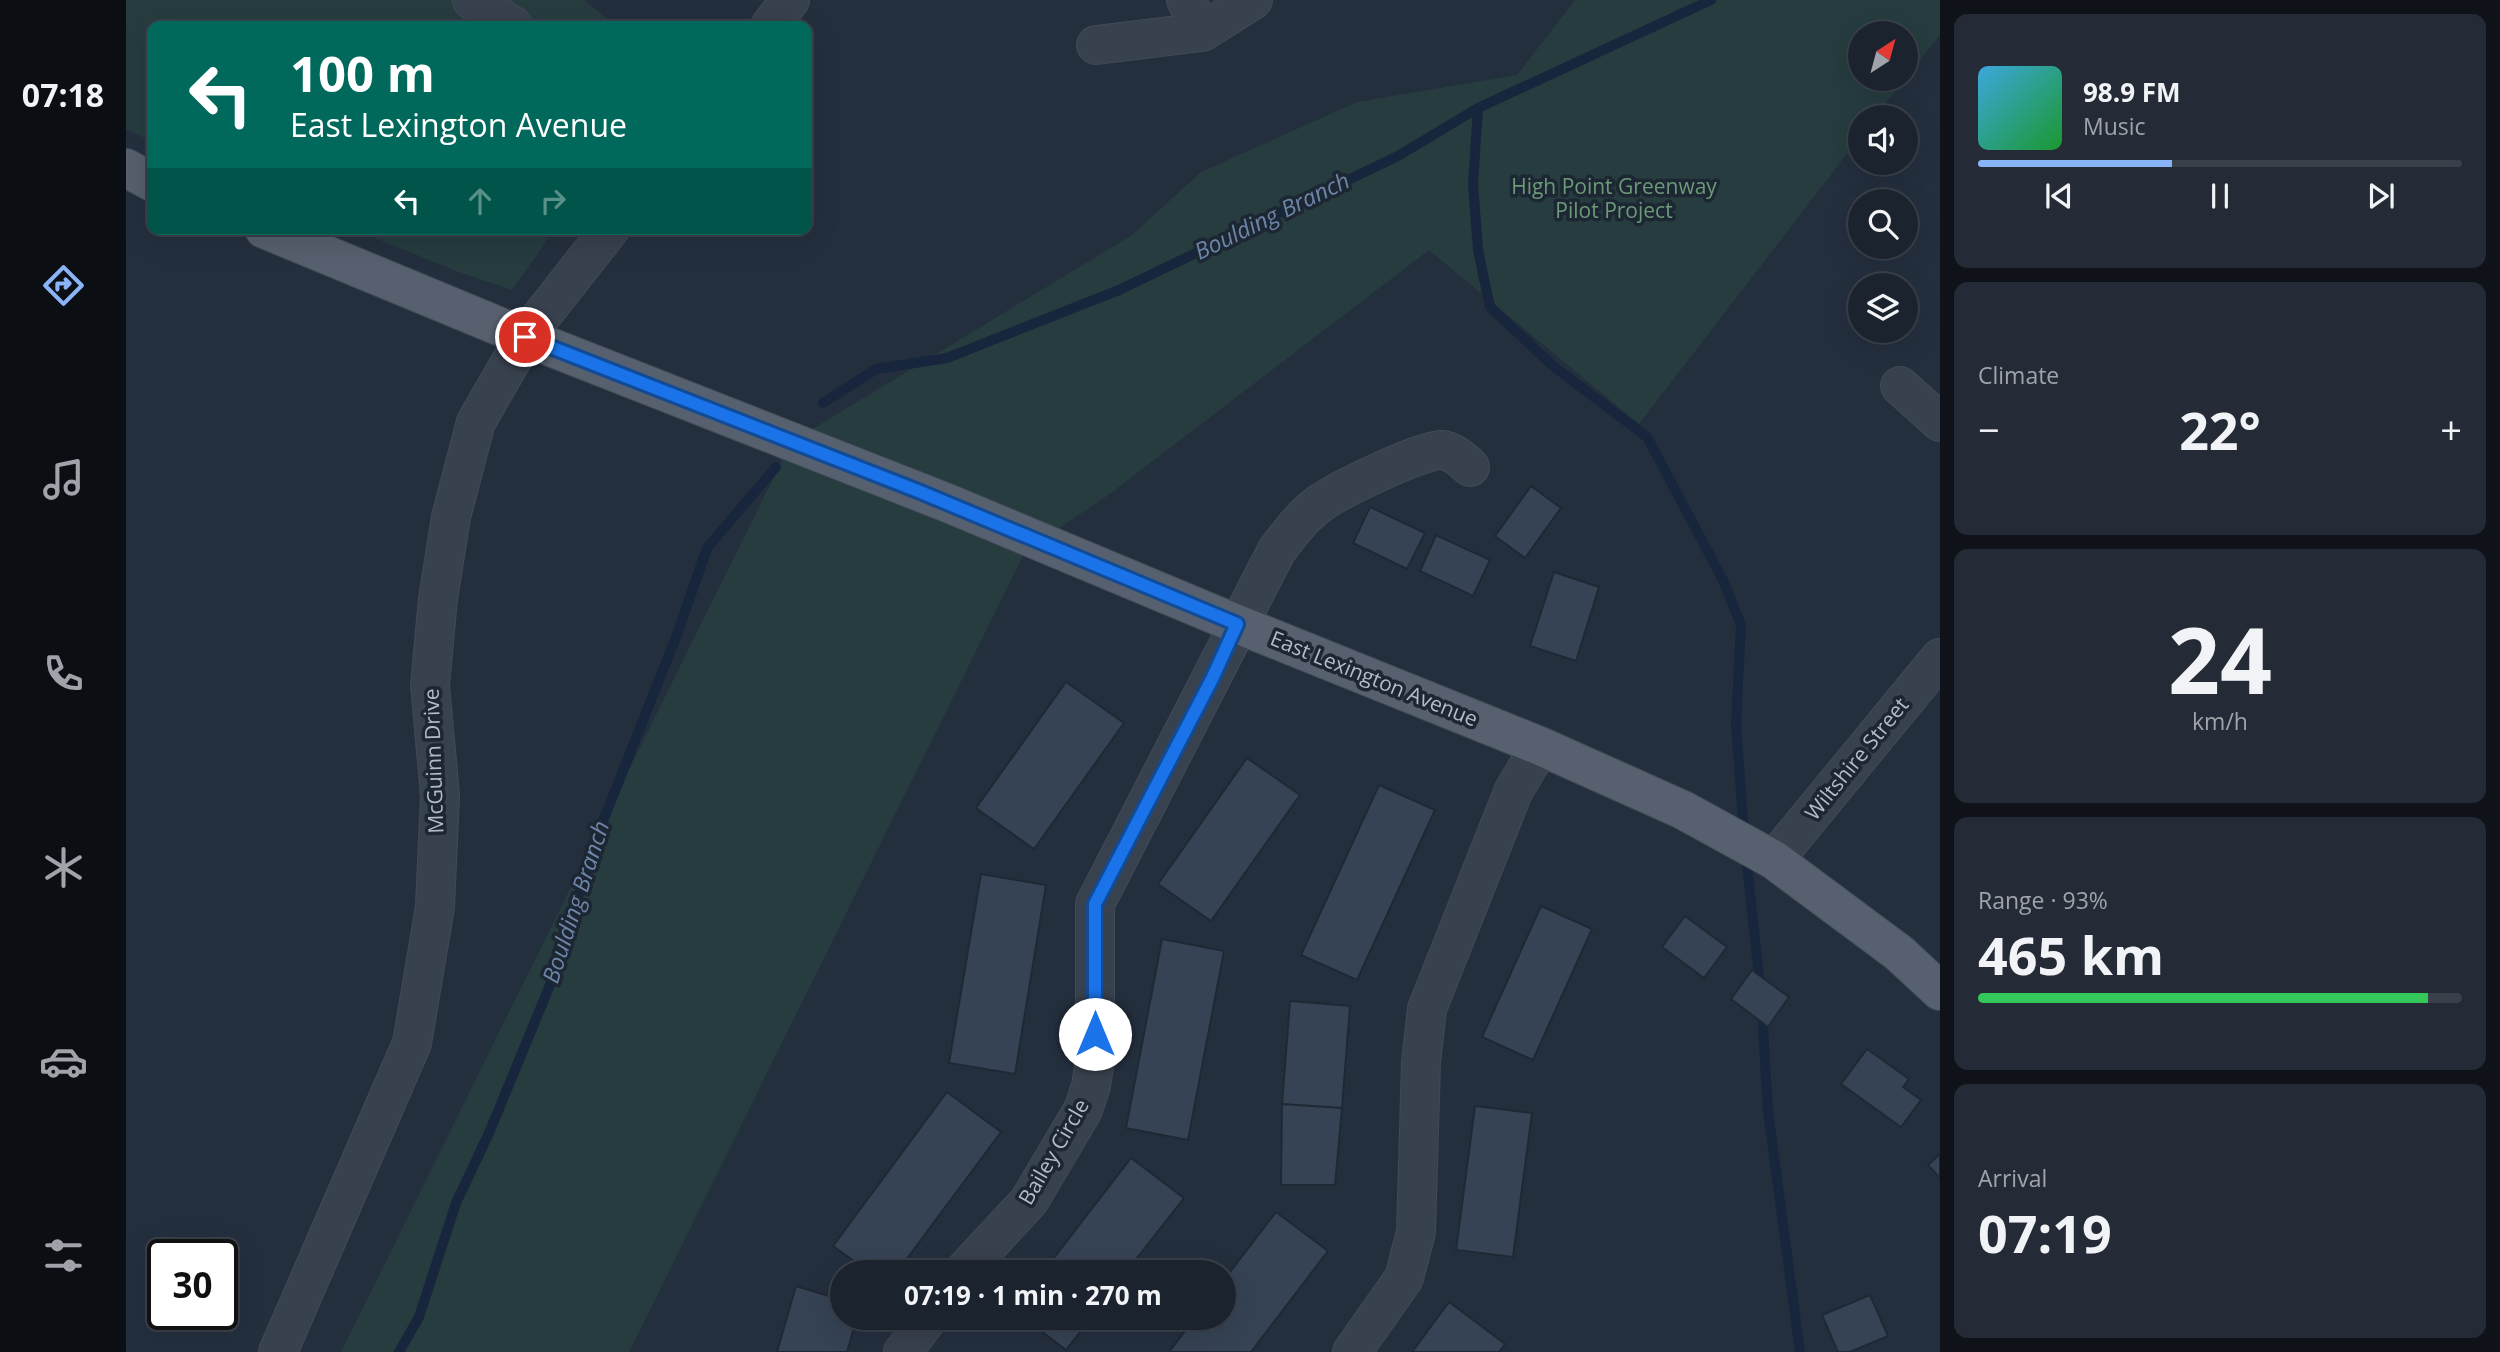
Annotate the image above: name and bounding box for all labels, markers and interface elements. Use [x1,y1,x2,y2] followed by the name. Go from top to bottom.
[1848,21,1918,91] north arrow
[1848,21,1918,343] map controls
[290,40,435,106] text: 100 m
[175,49,266,140] icon: left
[22,73,104,116] text: 07:18
[2083,74,2181,110] text: 98.9 FM
[290,103,627,146] text: East Lexington Avenue
[1848,105,1918,175] button: sound
[2083,110,2146,142] text: Music
[1189,164,1354,267] water label: Boulding Branch
[1511,172,1717,224] park label: High Point Greenway Pilot Project
[2040,177,2078,215] icon: previous
[2201,177,2239,215] icon: pause
[2362,177,2400,215] icon: next
[388,182,426,220] icon: left
[461,182,499,220] icon: ahead
[534,182,572,220] icon: right
[1848,189,1918,259] button: search
[39,261,88,310] icon: directions
[1848,273,1918,343] button: layers
[495,307,555,367] pin
[506,318,544,356] icon: arrive
[1978,359,2059,391] text: Climate
[2179,394,2261,465] text: 22°
[1978,403,2000,455] text: −
[2440,403,2462,455] text: +
[39,455,88,504] icon: music
[2168,597,2272,721] text: 24
[1267,624,1482,732] street label: East Lexington Avenue
[39,649,88,698] icon: phone
[416,688,450,834] street label: McGuinn Drive
[1798,691,1914,826] street label: Wiltshire Street
[2192,705,2248,737] text: km/h
[534,816,616,987] water label: Boulding Branch
[39,843,88,892] icon: climate
[1978,884,2108,916] text: Range · 93%
[1978,919,2164,990] text: 465 km
[1058,997,1132,1071] position arrow
[39,1037,88,1086] icon: car
[1012,1093,1095,1210] street label: Bailey Circle
[1978,1162,2047,1194] text: Arrival
[1978,1197,2112,1268] text: 07:19
[39,1231,88,1280] icon: filters
[147,1239,238,1330] speed limit sign: 30
[904,1277,1162,1313] text: 07:19 · 1 min · 270 m

